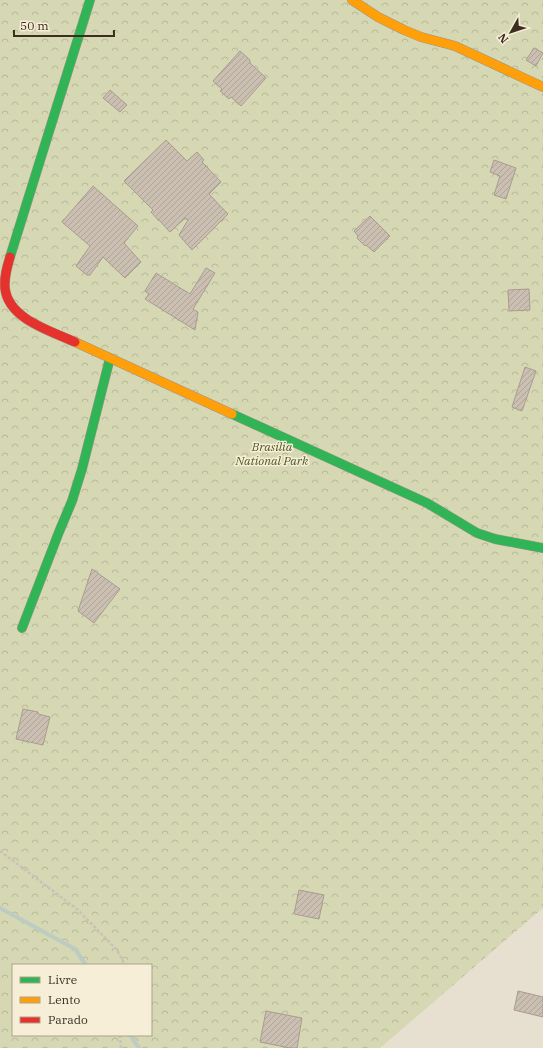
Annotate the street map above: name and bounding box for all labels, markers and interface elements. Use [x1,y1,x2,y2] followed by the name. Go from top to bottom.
[14,12,114,38] scale bar
[491,12,531,52] north arrow
[20,18,49,33] text: 50 m
[495,30,511,46] text: N
[235,439,309,468] park label: Brasília National Park
[12,964,152,1036] legend
[48,972,77,987] text: Livre
[48,992,80,1007] text: Lento
[48,1012,88,1027] text: Parado

